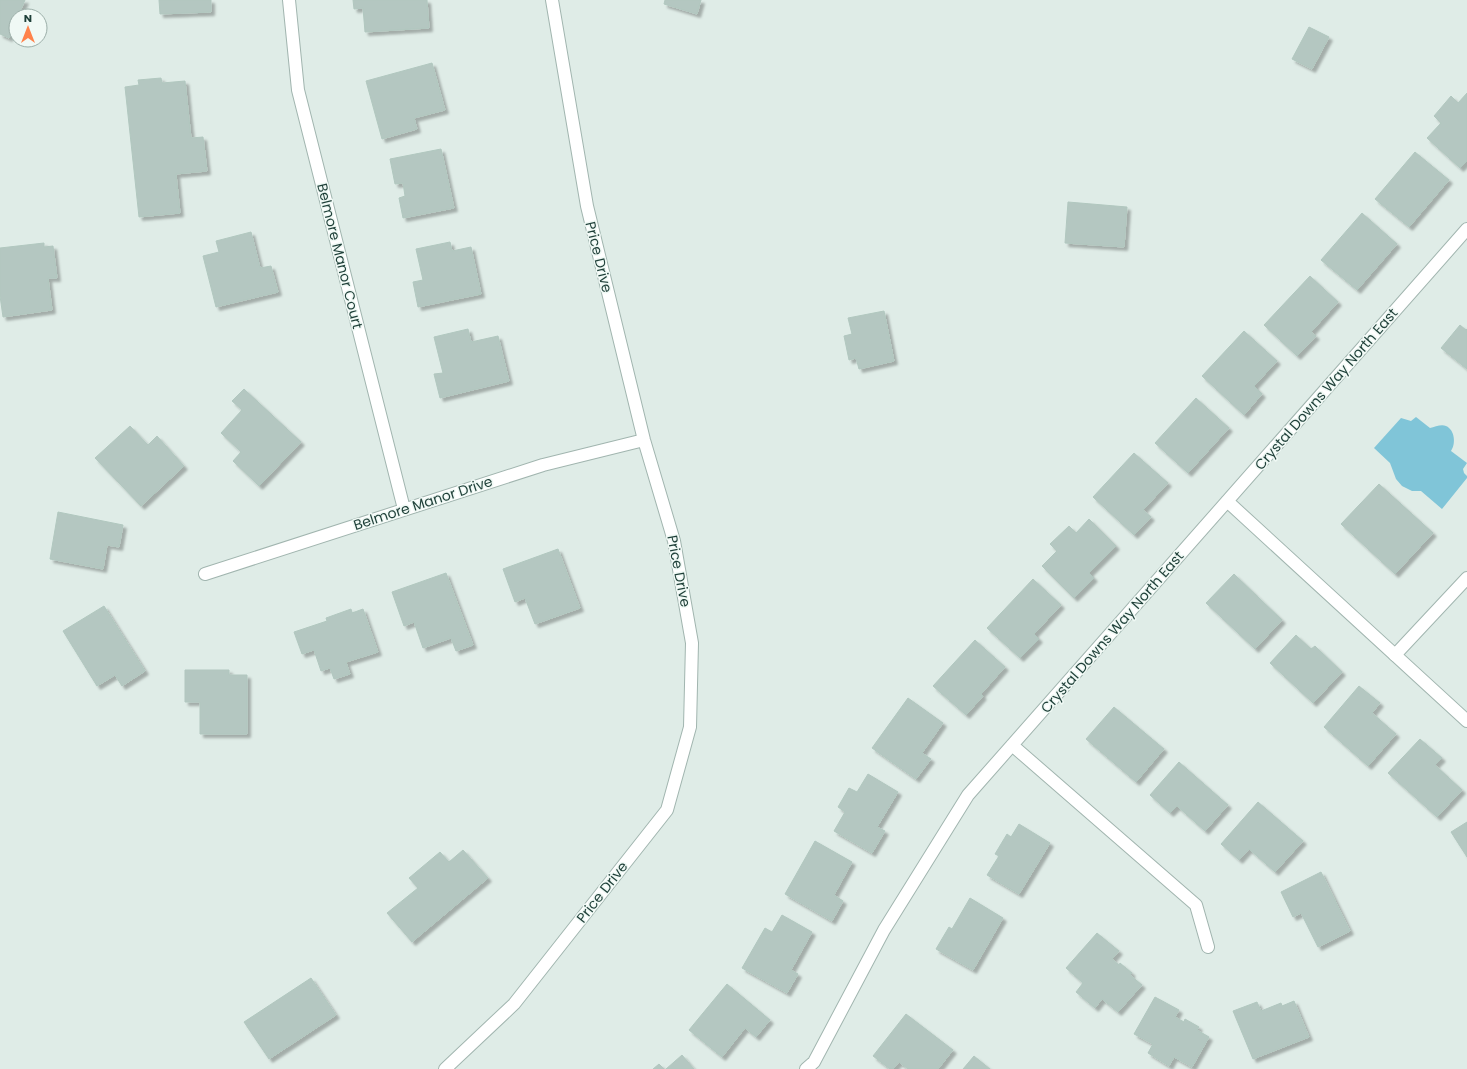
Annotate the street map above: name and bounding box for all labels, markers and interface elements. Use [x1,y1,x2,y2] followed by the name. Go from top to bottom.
[8,8,48,48] north arrow
[24,10,32,26] text: N
[312,181,368,331] street label: Belmore Manor Court
[580,219,618,295] street label: Price Drive
[1250,304,1402,474] street label: Crystal Downs Way North East
[351,471,495,535] street label: Belmore Manor Drive
[662,533,696,609] street label: Price Drive
[1036,547,1188,717] street label: Crystal Downs Way North East
[572,857,632,927] street label: Price Drive

